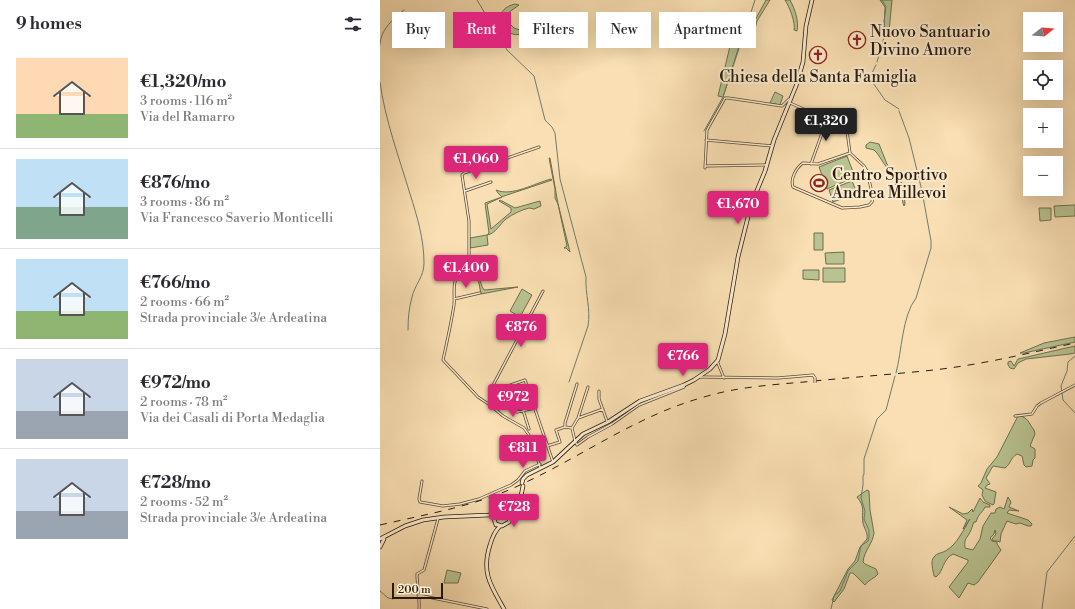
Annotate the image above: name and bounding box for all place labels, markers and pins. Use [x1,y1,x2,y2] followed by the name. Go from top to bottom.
[870,22,991,60] place label: Nuovo Santuario Divino Amore
[847,30,867,50] church icon: Nuovo Santuario Divino Amore
[808,45,828,65] church icon: Chiesa della Santa Famiglia
[719,67,918,87] place label: Chiesa della Santa Famiglia
[793,108,859,142] pin: €1,320
[443,146,509,180] pin: €1,060
[831,165,948,203] place label: Centro Sportivo Andrea Millevoi
[809,173,829,193] sports icon: Centro Sportivo Andrea Millevoi
[705,191,771,225] pin: €1,670
[433,255,499,289] pin: €1,400
[497,314,545,348] pin: €876
[659,343,707,377] pin: €766
[489,384,537,418] pin: €972
[499,435,547,469] pin: €811
[490,494,538,528] pin: €728

